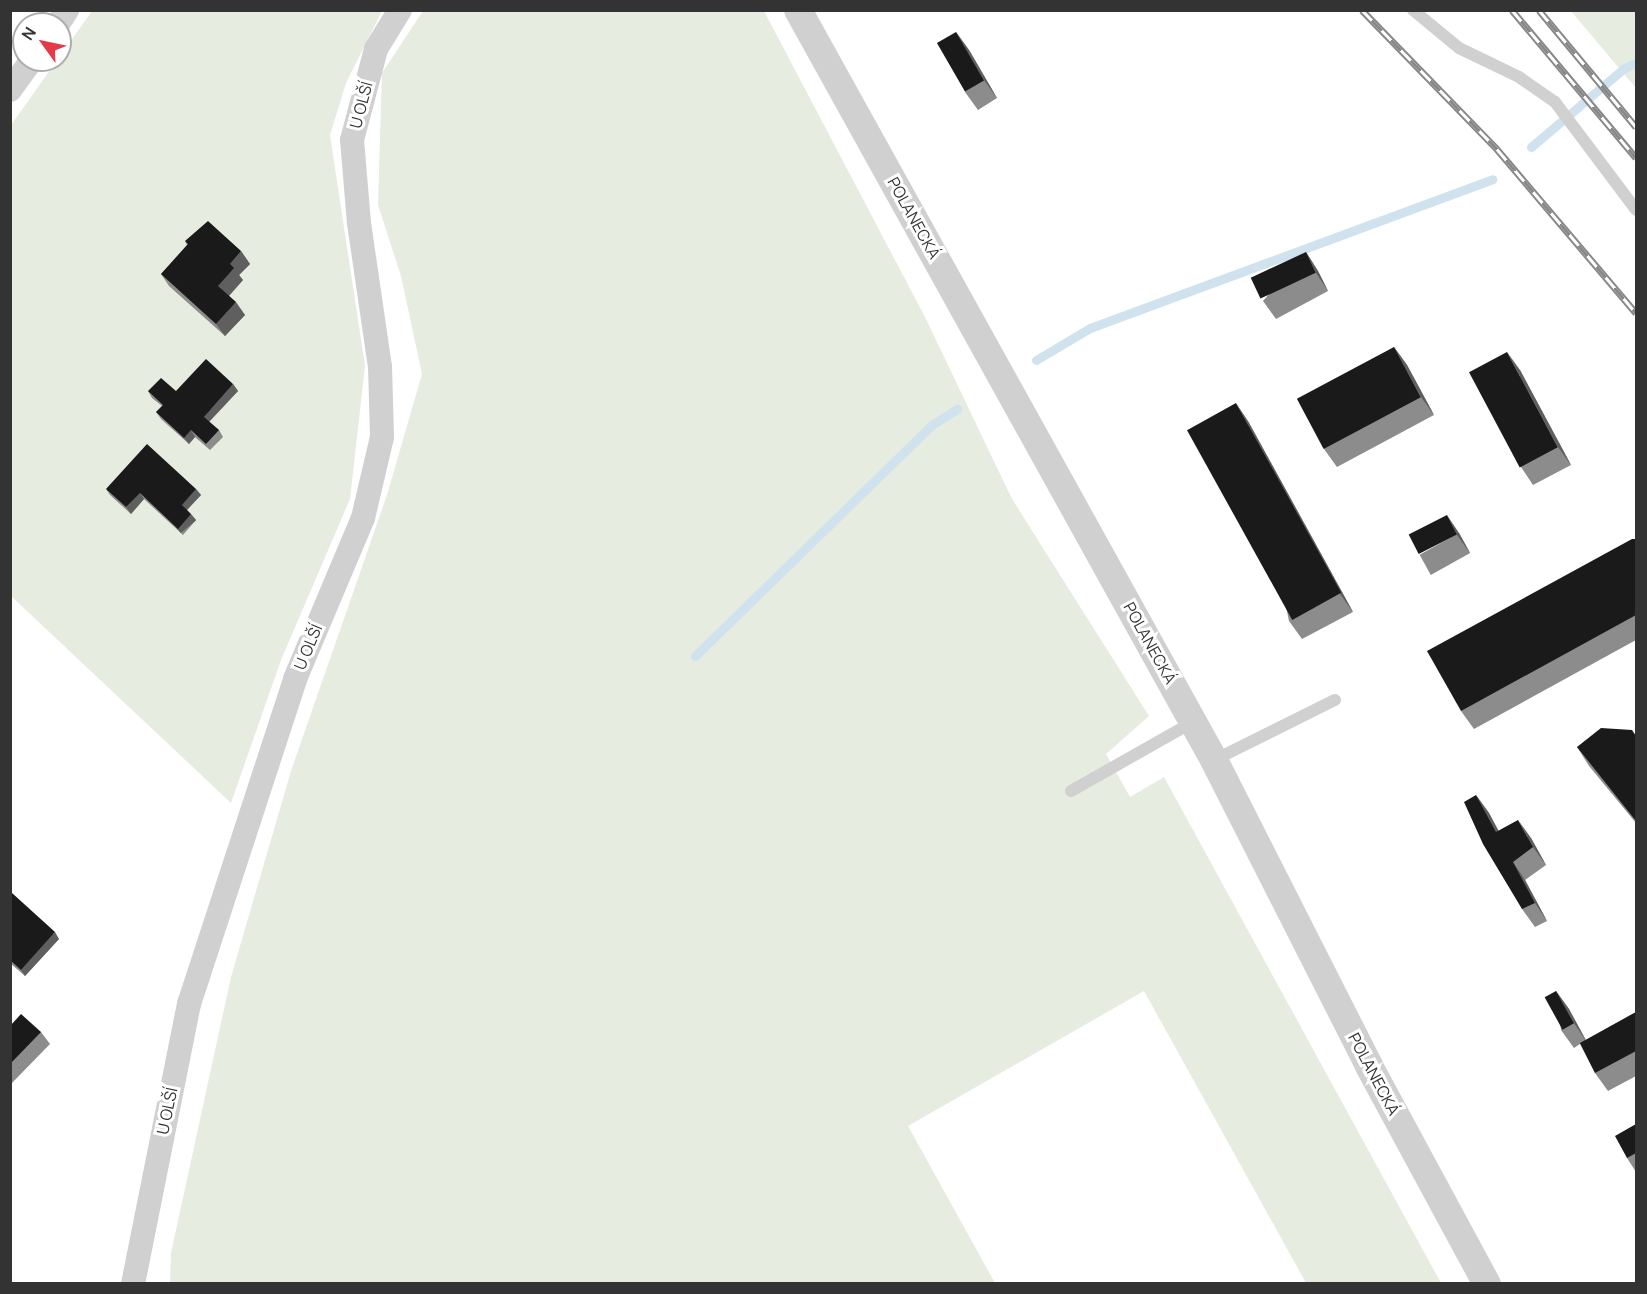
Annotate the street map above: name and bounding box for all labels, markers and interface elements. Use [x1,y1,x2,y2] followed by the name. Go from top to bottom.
[12,12,72,72] north arrow
[16,22,41,44] text: N
[346,79,376,131] street label: U OLŠÍ
[884,174,944,262] street label: POLANECKÁ
[1120,599,1180,687] street label: POLANECKÁ
[290,621,326,673] street label: U OLŠÍ
[1344,1030,1404,1118] street label: POLANECKÁ
[153,1086,181,1136] street label: U OLŠÍ

